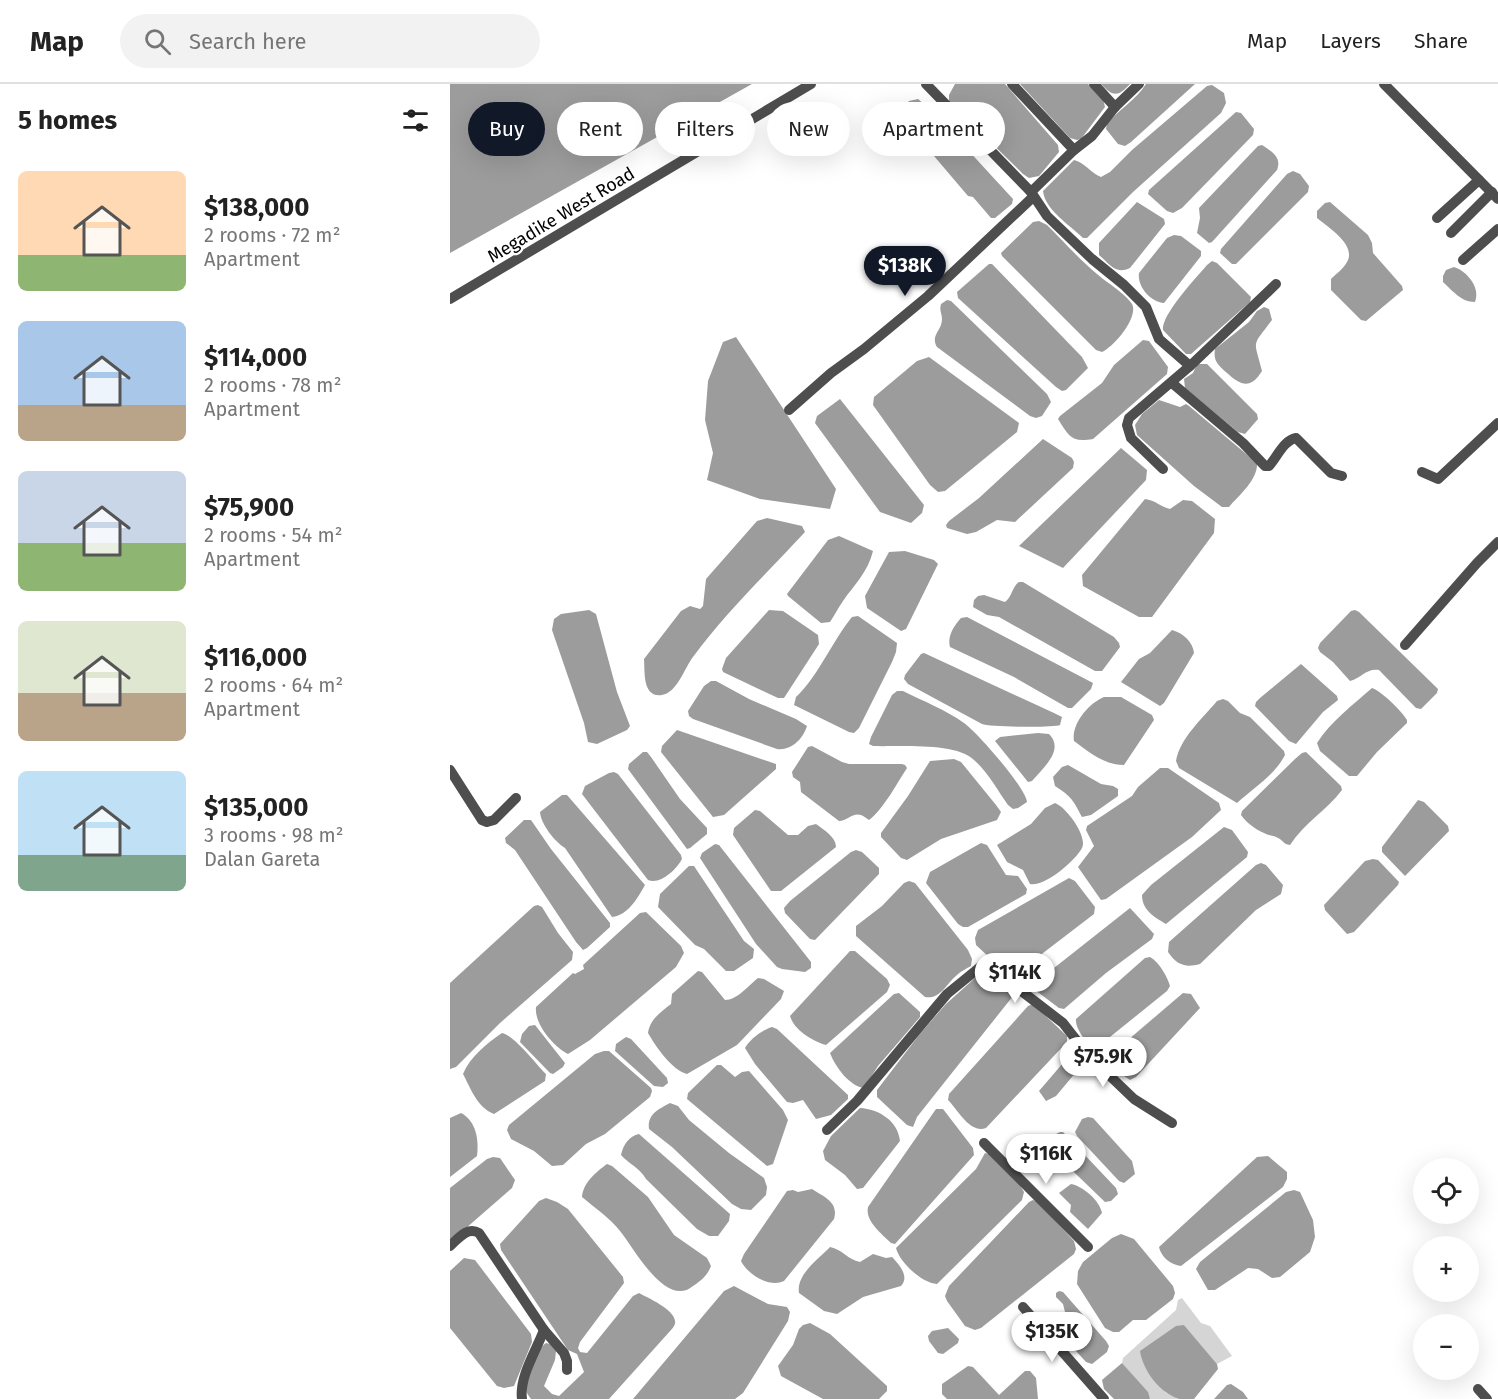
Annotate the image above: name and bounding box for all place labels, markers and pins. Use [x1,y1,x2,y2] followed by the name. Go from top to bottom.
[863,246,947,297] pin: $138K
[973,953,1057,1004] pin: $114K
[1054,1037,1152,1088] pin: $75.9K
[1004,1134,1088,1185] pin: $116K
[1010,1312,1094,1363] pin: $135K

